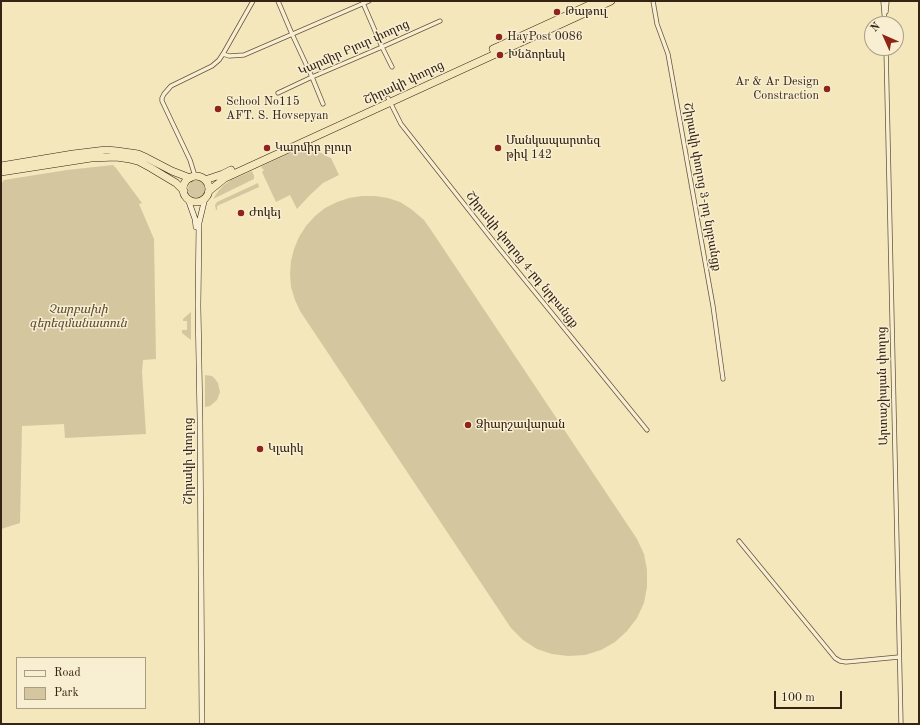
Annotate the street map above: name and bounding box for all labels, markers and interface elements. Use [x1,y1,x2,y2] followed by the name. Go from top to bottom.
[565,5,607,19] place label: Թաթուլ
[552,7,562,17] marker: Թաթուլ
[864,16,904,56] north arrow
[296,17,412,79] street label: Կարմիր Բլուր փողոց
[869,21,883,35] text: N
[507,30,583,44] place label: HayPost 0086
[494,32,504,42] marker: HayPost 0086
[508,48,565,62] place label: Խնձորեսկ
[495,50,505,60] marker: Խնձորեսկ
[362,58,446,108] street label: Շիրակի փողոց
[735,75,819,103] place label: Ar & Ar Design Constraction
[822,84,832,94] marker: Ar & Ar Design Constraction
[226,95,329,123] place label: School No115 AFT. S. Hovsepyan
[680,102,724,272] street label: Շիրակի փողոց 3-րդ նրբանցք
[213,104,223,114] marker: School No115 AFT. S. Hovsepyan
[506,134,601,162] place label: Մանկապարտեզ թիվ 142
[275,141,352,155] place label: Կարմիր բլուր
[262,143,272,153] marker: Կարմիր բլուր
[493,143,503,153] marker: Մանկապարտեզ թիվ 142
[463,189,581,331] street label: Շիրակի փողոց 4-րդ նրբանցք
[249,206,281,220] place label: Ժոկեյ
[236,208,246,218] marker: Ժոկեյ
[29,303,127,331] park label: Չարբախի գերեզմանատուն
[875,326,891,446] street label: Արտաշիսյան փողոց
[182,418,196,504] street label: Շիրակի փողոց
[476,418,565,432] place label: Ձիարշավարան
[463,420,473,430] marker: Ձիարշավարան
[268,442,303,456] place label: Կլաիկ
[255,444,265,454] marker: Կլաիկ
[16,657,146,709] legend
[54,667,81,679] text: Road
[776,683,844,709] scale bar
[54,687,79,699] text: Park
[781,692,815,704] text: 100 m

